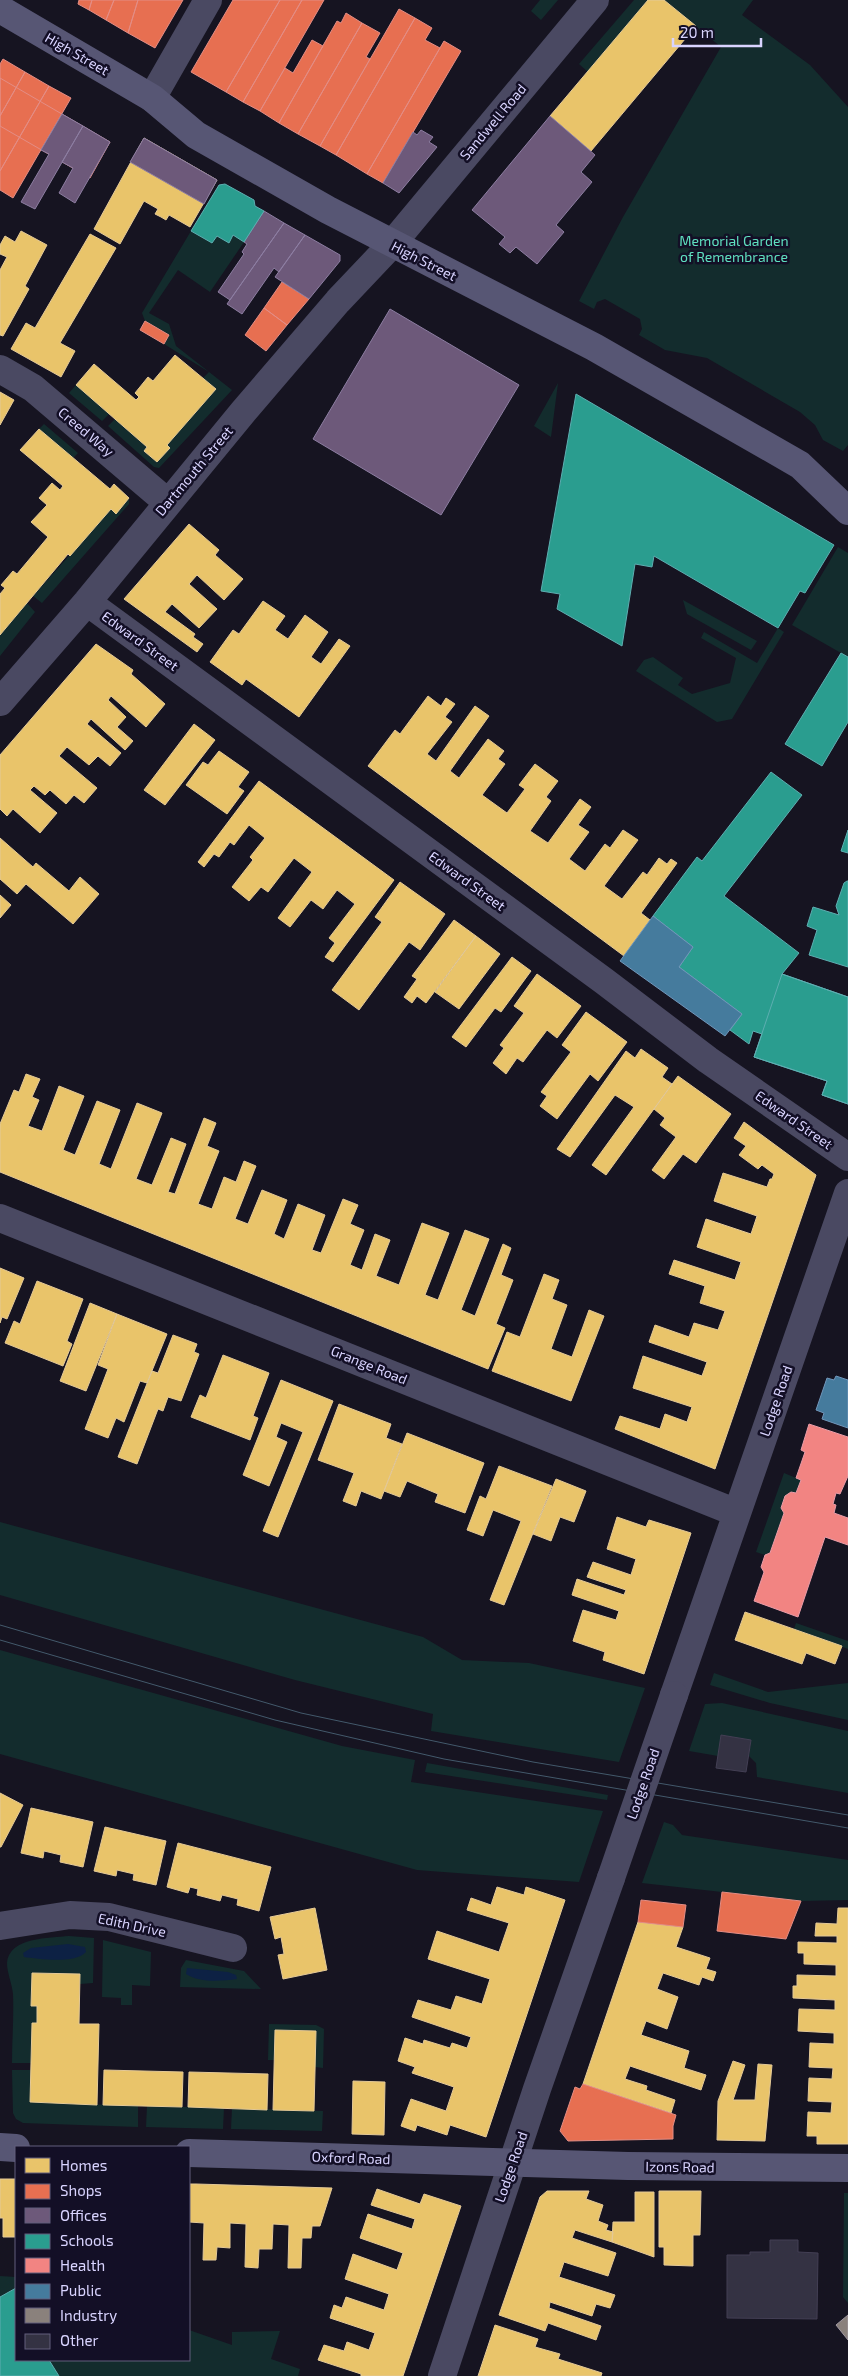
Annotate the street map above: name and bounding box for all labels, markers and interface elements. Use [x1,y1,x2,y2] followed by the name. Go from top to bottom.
[673,15,760,47] scale bar
[680,23,714,41] text: 20 m
[42,29,112,79] street label: High Street
[456,80,529,163] street label: Sandwell Road
[679,232,789,265] park label: Memorial Garden of Remembrance
[389,237,460,284] street label: High Street
[55,403,118,460] street label: Creed Way
[151,422,236,519] street label: Dartmouth Street
[99,607,182,674] street label: Edward Street
[426,847,509,914] street label: Edward Street
[752,1087,836,1153] street label: Edward Street
[329,1342,410,1388] street label: Grange Road
[755,1363,796,1438] street label: Lodge Road
[622,1746,663,1821] street label: Lodge Road
[97,1909,168,1940] street label: Edith Drive
[490,2129,531,2204] street label: Lodge Road
[15,2146,190,2361] legend
[311,2148,391,2167] street label: Oxford Road
[60,2156,107,2174] text: Homes
[645,2157,715,2176] street label: Izons Road
[60,2181,102,2199] text: Shops
[60,2206,107,2224] text: Offices
[60,2231,114,2249] text: Schools
[60,2256,105,2274] text: Health
[60,2281,101,2299] text: Public
[60,2306,117,2324] text: Industry
[60,2331,99,2349] text: Other

